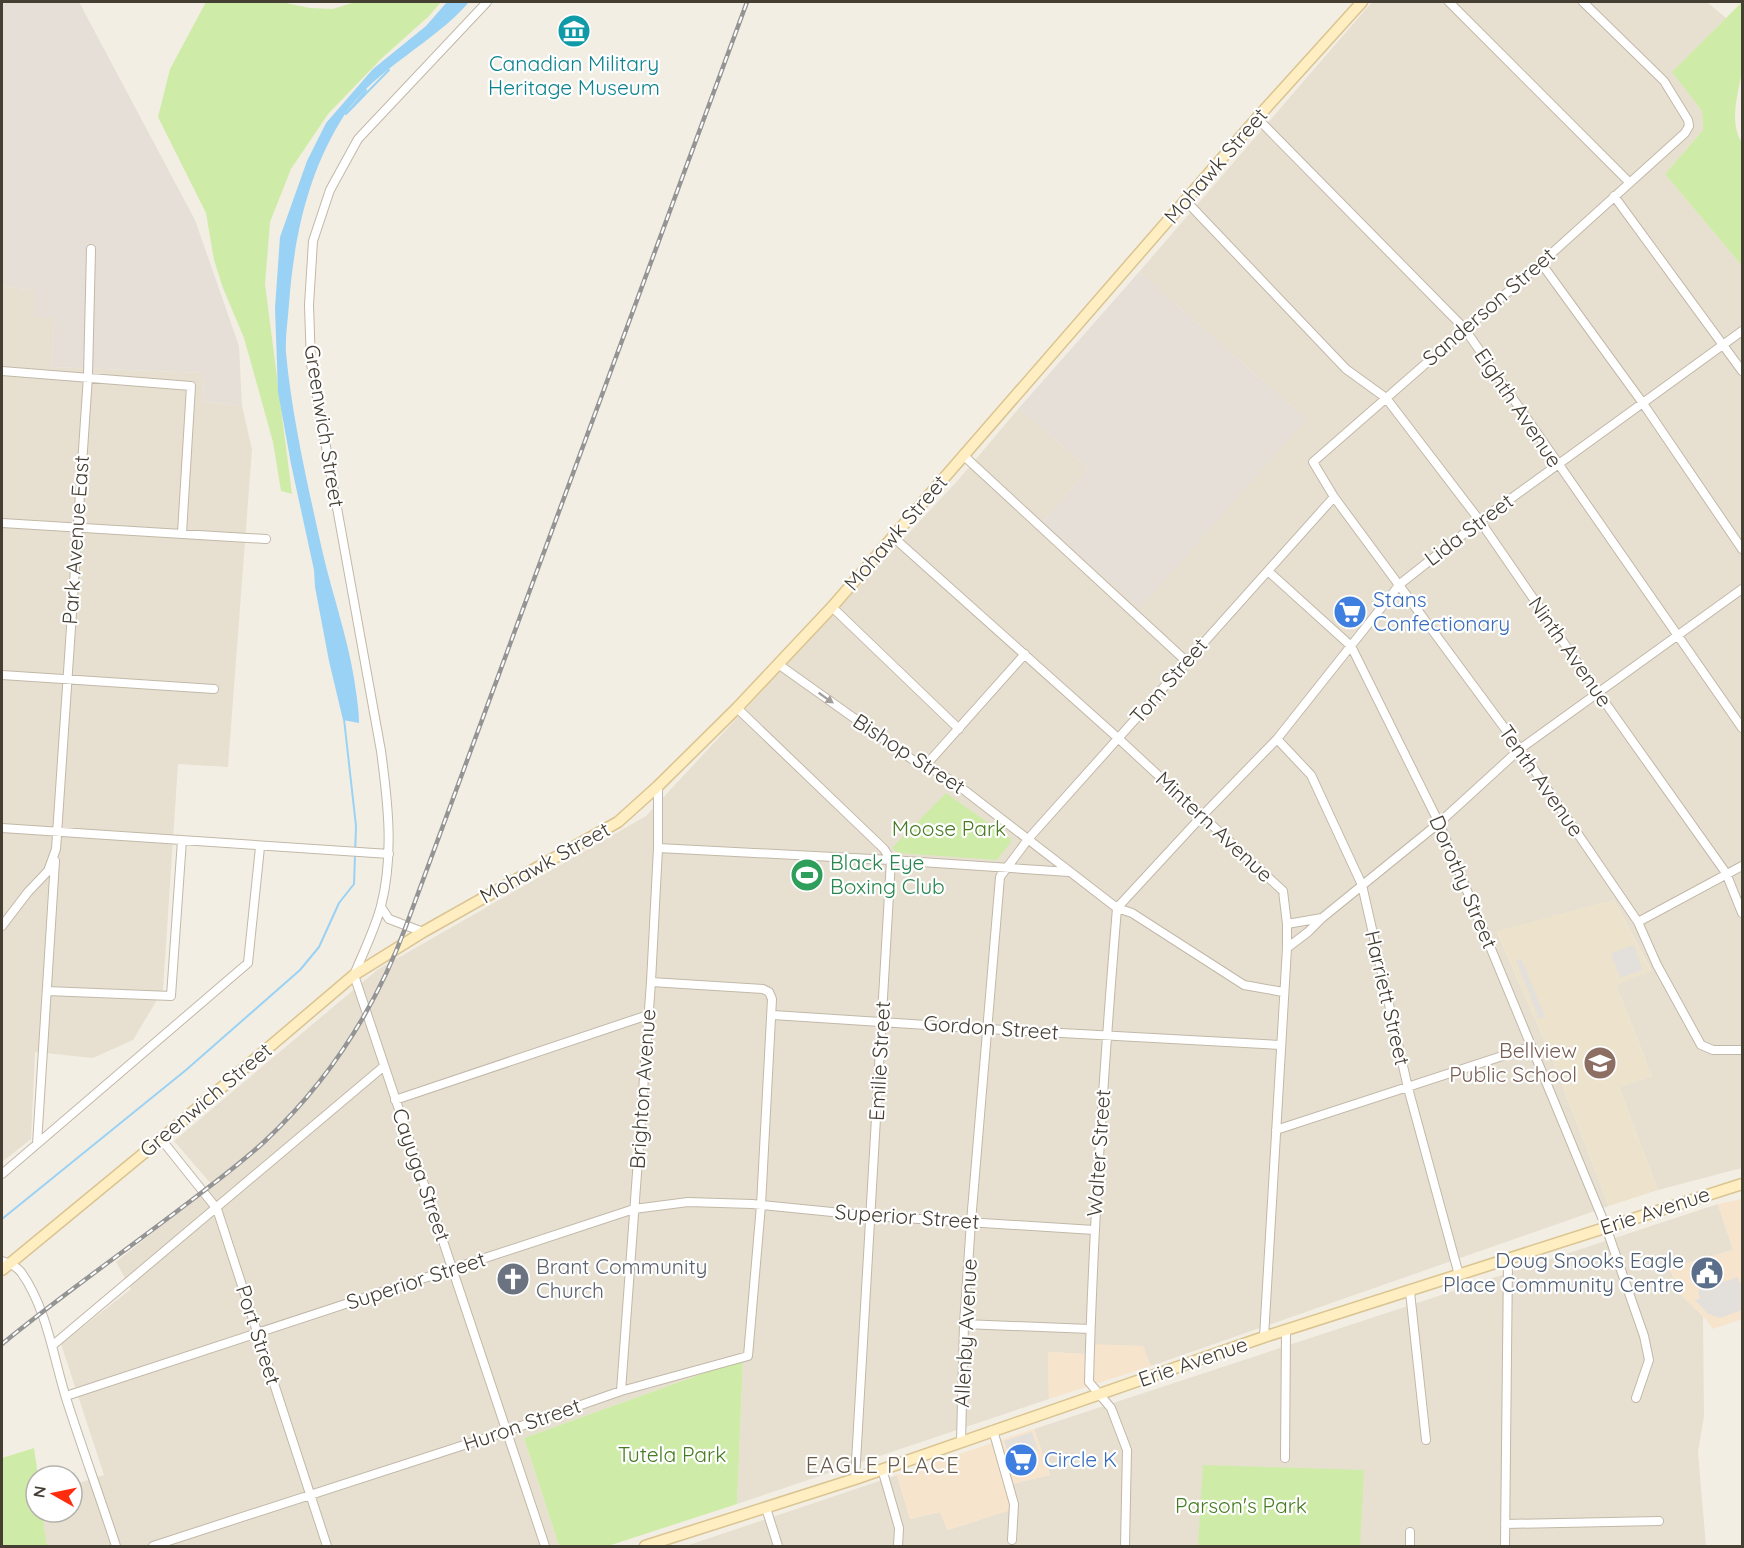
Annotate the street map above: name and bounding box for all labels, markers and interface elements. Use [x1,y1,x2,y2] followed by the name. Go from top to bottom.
[556,13,592,49] museum icon: Canadian Military Heritage Museum
[488,50,660,100] place label: Canadian Military Heritage Museum
[1158,102,1273,228] street label: Mohawk Street
[1417,242,1560,371] street label: Sanderson Street
[299,343,351,509] street label: Greenwich Street
[1469,343,1568,472] street label: Eighth Avenue
[56,455,94,625] street label: Park Avenue East
[838,469,953,595] street label: Mohawk Street
[1419,487,1518,571] street label: Lida Street
[1373,586,1510,636] place label: Stans Confectionary
[1523,591,1618,712] street label: Ninth Avenue
[1332,594,1368,630] supermarket icon: Stans Confectionary
[1124,632,1213,729] street label: Tom Street
[817,692,833,704] one-way arrow
[849,707,971,799] street label: Bishop Street
[1494,719,1590,841] street label: Tenth Avenue
[1151,765,1279,887] street label: Mintern Avenue
[1424,811,1504,952] street label: Dorothy Street
[892,815,1006,841] park label: Moose Park
[475,816,614,909] street label: Mohawk Street
[830,849,945,899] place label: Black Eye Boxing Club
[789,857,825,893] sports icon: Black Eye Boxing Club
[1360,928,1416,1068] street label: Harriett Street
[863,1000,895,1121] street label: Emilie Street
[623,1008,661,1170] street label: Brighton Avenue
[923,1009,1060,1045] street label: Gordon Street
[134,1036,277,1162] street label: Greenwich Street
[1449,1037,1577,1087] place label: Bellview Public School
[1582,1045,1618,1081] school or university icon: Bellview Public School
[1081,1088,1115,1218] street label: Walter Street
[387,1105,457,1245] street label: Cayuga Street
[1596,1180,1713,1240] street label: Erie Avenue
[834,1198,980,1234] street label: Superior Street
[343,1245,489,1315] street label: Superior Street
[1443,1247,1684,1297] place label: Doug Snooks Eagle Place Community Centre
[536,1253,708,1303] place label: Brant Community Church
[1689,1255,1725,1291] public building icon: Doug Snooks Eagle Place Community Centre
[948,1258,982,1408] street label: Allenby Avenue
[495,1261,531,1297] church icon: Brant Community Church
[231,1282,287,1388] street label: Port Street
[1135,1330,1251,1392] street label: Erie Avenue
[459,1392,584,1456] street label: Huron Street
[618,1441,726,1467] park label: Tutela Park
[1003,1442,1039,1478] supermarket icon: Circle K
[1044,1446,1117,1472] place label: Circle K
[806,1451,960,1479] district label: EAGLE PLACE
[24,1464,84,1524] north arrow
[28,1484,50,1499] text: N
[1175,1492,1307,1518] park label: Parson's Park

